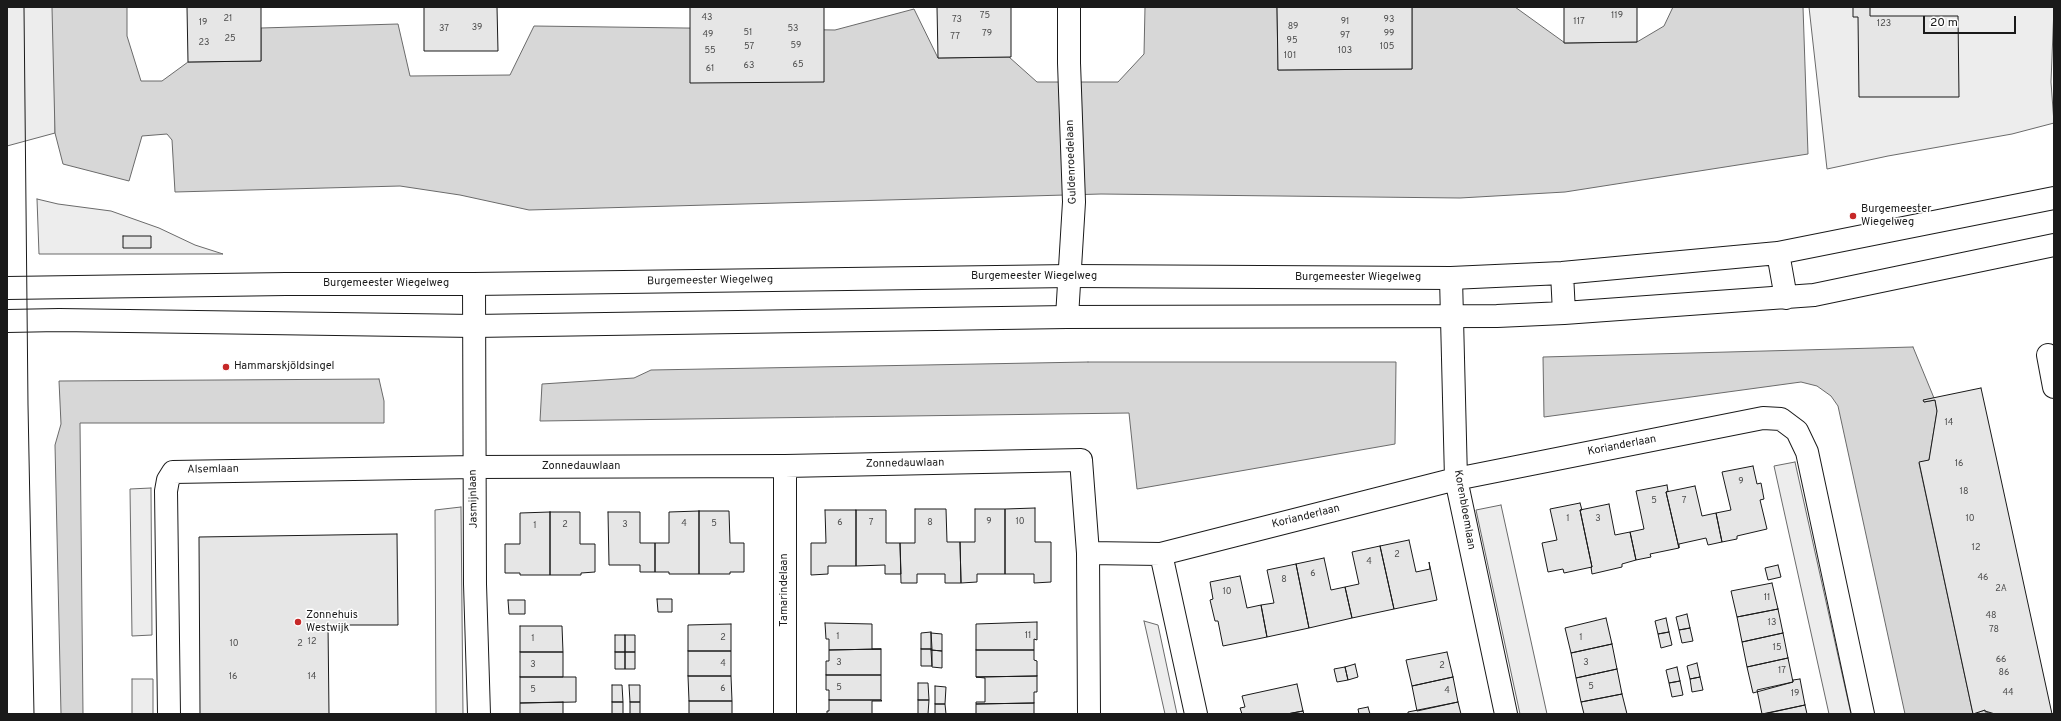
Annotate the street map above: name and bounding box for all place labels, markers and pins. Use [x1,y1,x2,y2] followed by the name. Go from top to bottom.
[1861,203,1931,229] place label: Burgemeester Wiegelweg
[1848,211,1858,221] marker: Burgemeester Wiegelweg
[234,360,334,374] place label: Hammarskjöldsingel
[221,362,231,372] marker: Hammarskjöldsingel
[306,609,358,635] place label: Zonnehuis Westwijk
[293,617,303,627] marker: Zonnehuis Westwijk

